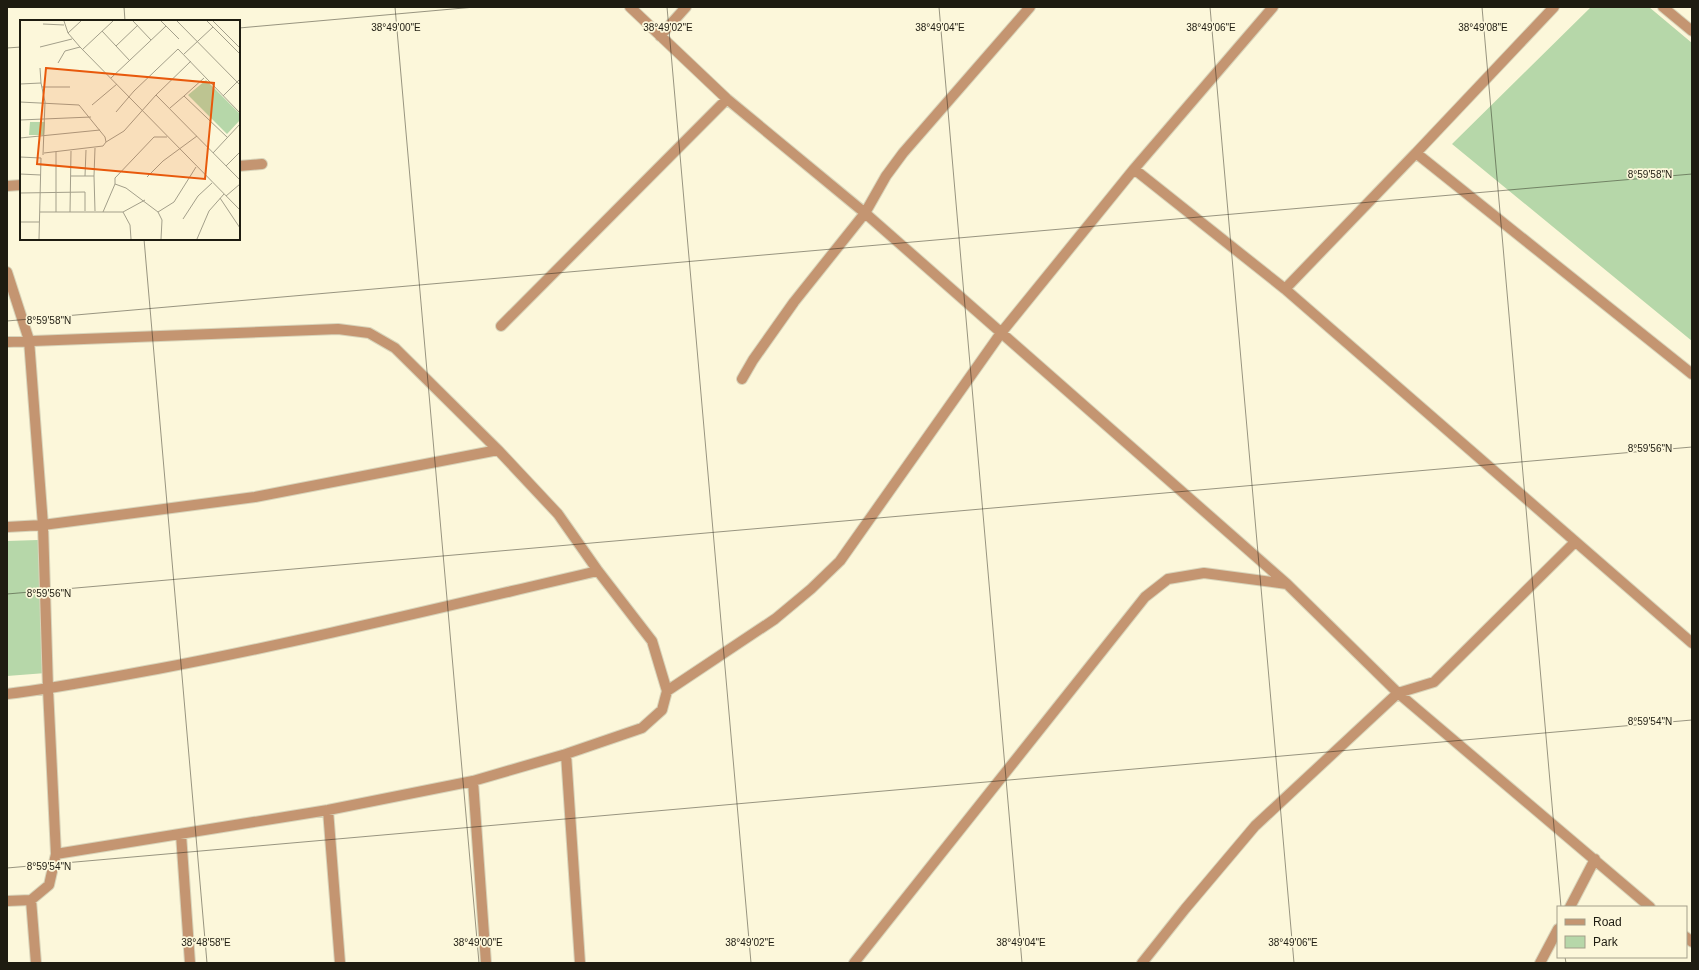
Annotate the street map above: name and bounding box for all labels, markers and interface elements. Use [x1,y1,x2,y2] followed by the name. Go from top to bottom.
[20,20,240,240] inset map
[371,22,421,33] text: 38°49'00"E
[643,22,693,33] text: 38°49'02"E
[915,22,965,33] text: 38°49'04"E
[1186,22,1236,33] text: 38°49'06"E
[1458,22,1508,33] text: 38°49'08"E
[1628,169,1672,180] text: 8°59'58"N
[27,315,71,326] text: 8°59'58"N
[1628,443,1672,454] text: 8°59'56"N
[27,588,71,599] text: 8°59'56"N
[1628,716,1672,727] text: 8°59'54"N
[27,861,71,872] text: 8°59'54"N
[1557,906,1687,958] legend
[1593,915,1622,929] text: Road
[1593,935,1619,949] text: Park
[181,937,231,948] text: 38°48'58"E
[453,937,503,948] text: 38°49'00"E
[725,937,775,948] text: 38°49'02"E
[996,937,1046,948] text: 38°49'04"E
[1268,937,1318,948] text: 38°49'06"E

